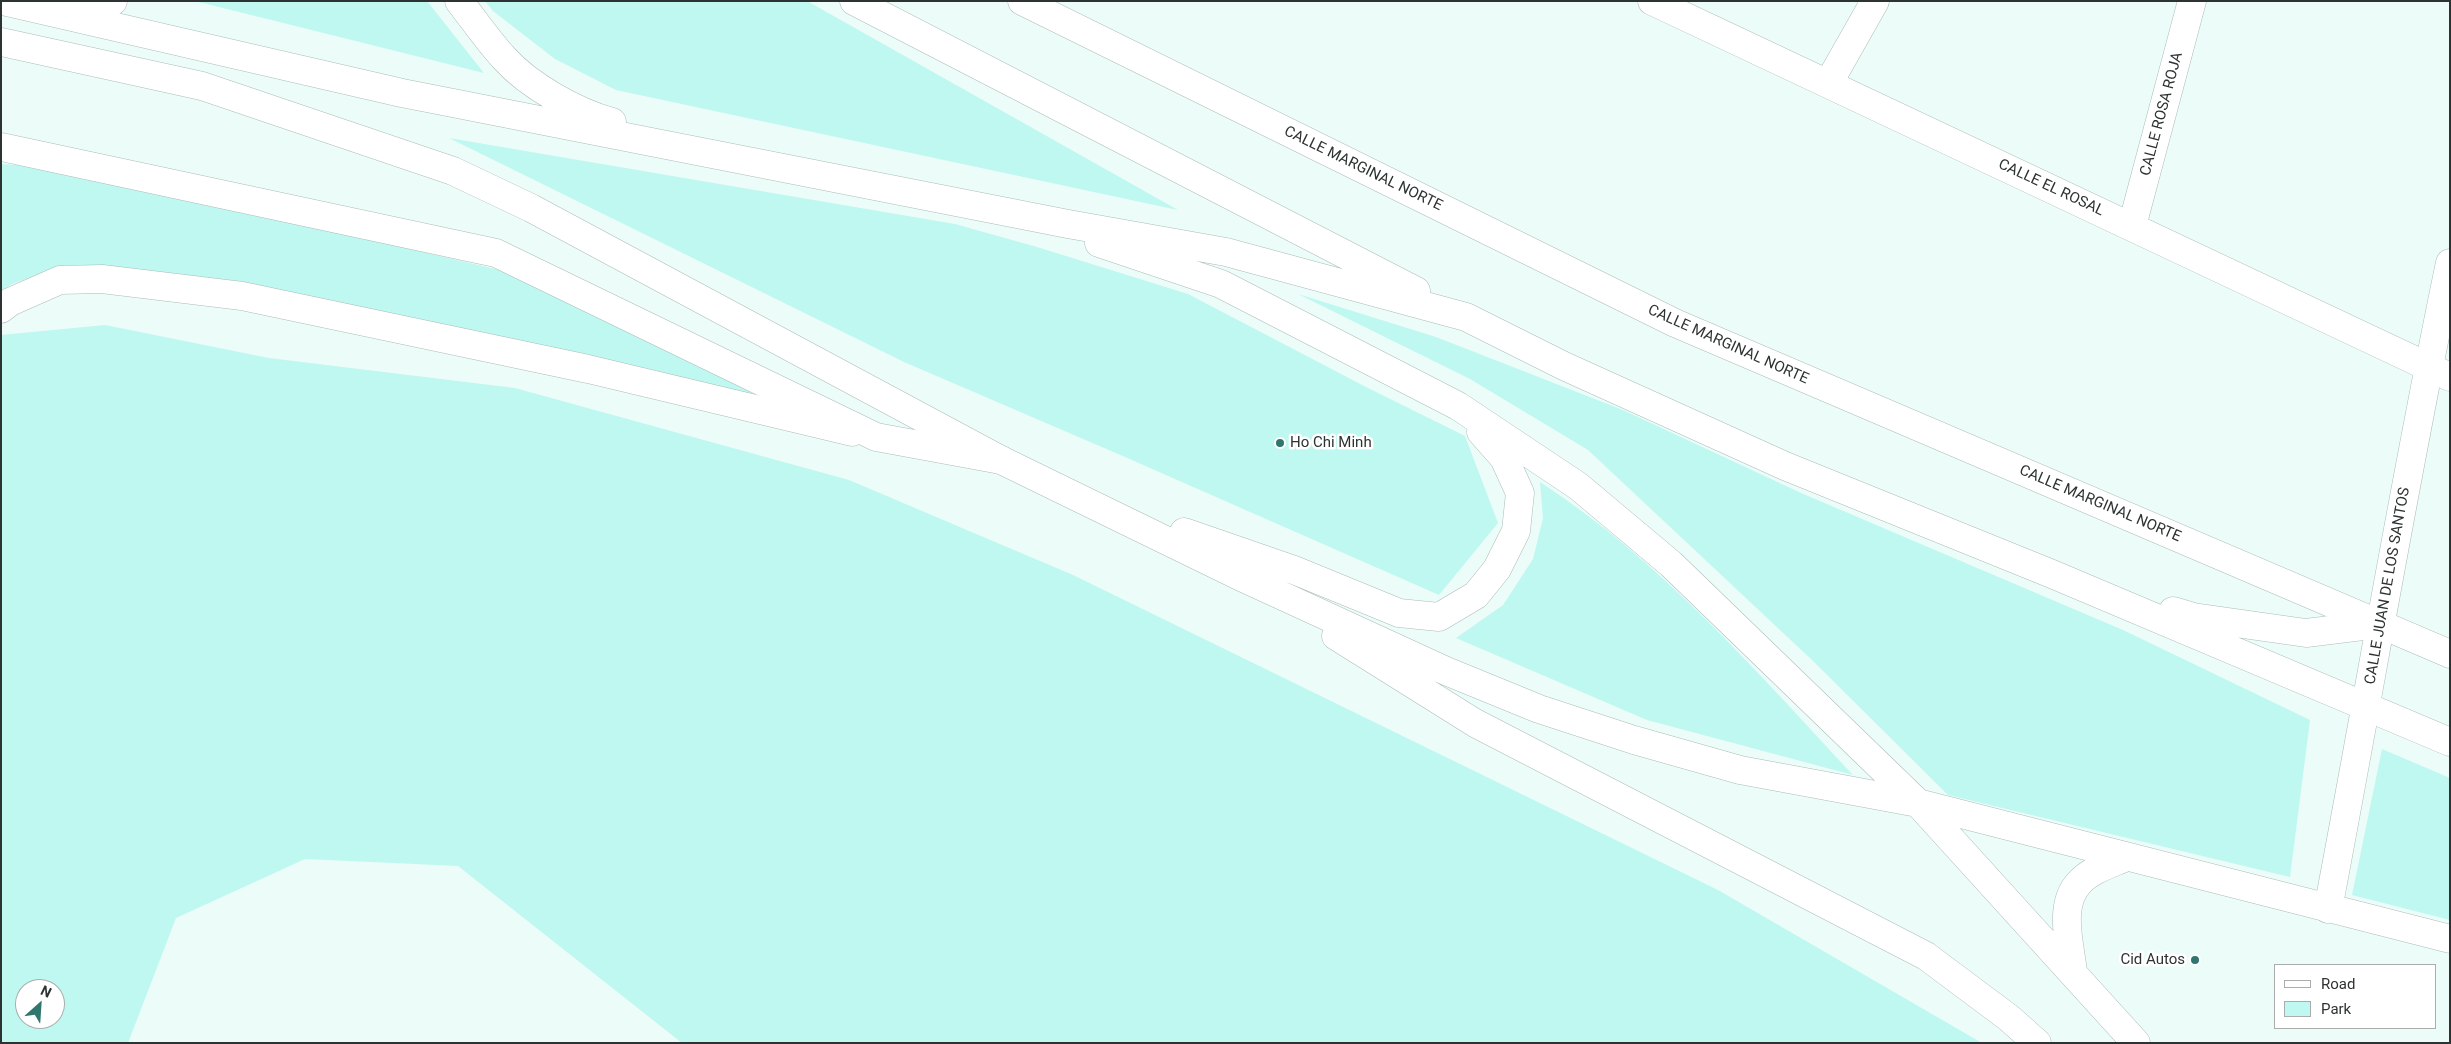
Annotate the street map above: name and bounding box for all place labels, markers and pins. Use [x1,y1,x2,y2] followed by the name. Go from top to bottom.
[1290,434,1372,452] place label: Ho Chi Minh
[1274,437,1286,449] marker: Ho Chi Minh
[2120,951,2185,969] place label: Cid Autos
[2189,954,2201,966] marker: Cid Autos

